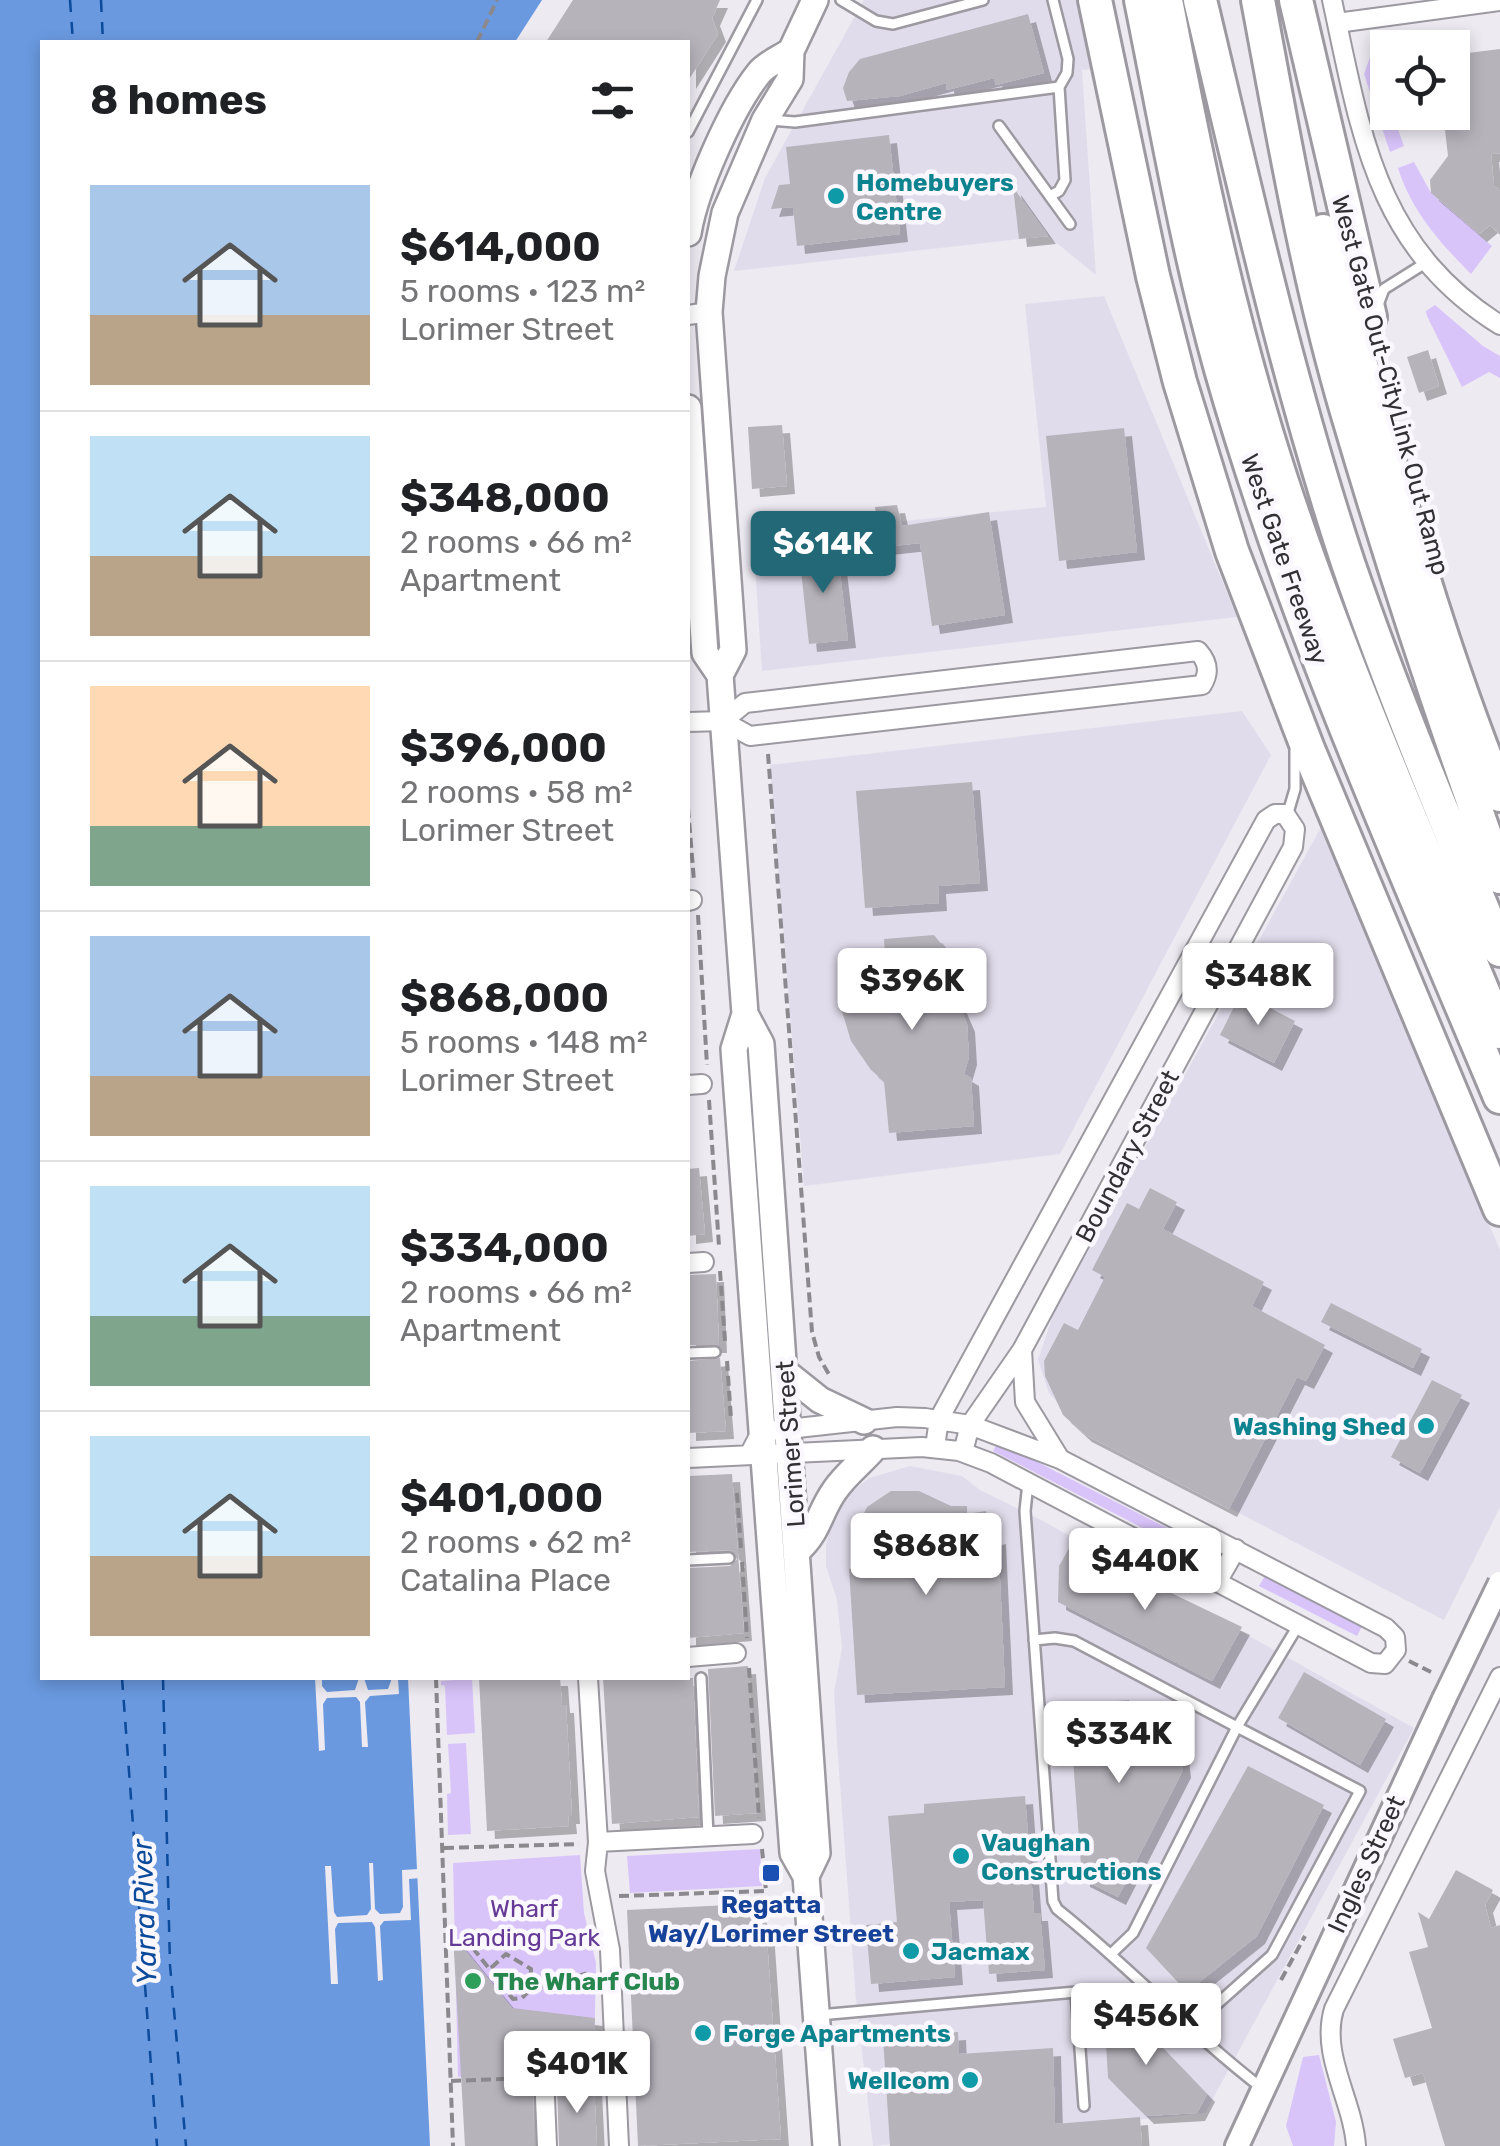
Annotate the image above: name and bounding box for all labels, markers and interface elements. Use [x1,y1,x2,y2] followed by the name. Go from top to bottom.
[1370,30,1470,130] map controls
[1370,30,1470,130] button: locate
[585,73,640,128] icon: filters
[90,75,267,125] text: 8 homes
[856,168,1014,226] place label: Homebuyers Centre
[825,185,847,207] marker: Homebuyers Centre
[1326,192,1455,578] street label: West Gate Out-CityLink Out Ramp
[400,222,601,272] text: $614,000
[170,225,290,345] icon: home
[400,272,645,310] text: 5 rooms · 123 m²
[400,310,614,348] text: Lorimer Street
[1235,450,1334,668] street label: West Gate Freeway
[400,473,610,523] text: $348,000
[170,476,290,596] icon: home
[753,511,893,596] pin: $614K
[400,523,632,561] text: 2 rooms · 66 m²
[773,524,873,562] text: $614K
[400,561,561,599] text: Apartment
[400,723,607,773] text: $396,000
[170,726,290,846] icon: home
[400,773,633,811] text: 2 rooms · 58 m²
[400,811,614,849] text: Lorimer Street
[1188,943,1328,1028] pin: $348K
[842,948,982,1033] pin: $396K
[1204,956,1312,994] text: $348K
[860,961,964,999] text: $396K
[400,973,609,1023] text: $868,000
[170,976,290,1096] icon: home
[400,1023,648,1061] text: 5 rooms · 148 m²
[400,1061,614,1099] text: Lorimer Street
[1070,1065,1185,1247] street label: Boundary Street
[400,1223,609,1273] text: $334,000
[170,1226,290,1346] icon: home
[400,1273,632,1311] text: 2 rooms · 66 m²
[400,1311,561,1349] text: Apartment
[770,1359,811,1528] street label: Lorimer Street
[1233,1412,1406,1441] place label: Washing Shed
[1415,1415,1437,1437] marker: Washing Shed
[400,1473,603,1523] text: $401,000
[170,1476,290,1596] icon: home
[856,1513,996,1598] pin: $868K
[400,1523,632,1561] text: 2 rooms · 62 m²
[873,1526,979,1564] text: $868K
[1075,1528,1215,1613] pin: $440K
[1091,1541,1199,1579] text: $440K
[400,1561,611,1599] text: Catalina Place
[1049,1701,1189,1786] pin: $334K
[1066,1714,1172,1752] text: $334K
[1322,1791,1411,1937] street label: Ingles Street
[981,1828,1162,1886] place label: Vaughan Constructions
[125,1837,164,1985] water label: Yarra River
[950,1845,972,1867] marker: Vaughan Constructions
[760,1862,782,1884] marker: Regatta Way/Lorimer Street
[648,1890,894,1948] place label: Regatta Way/Lorimer Street
[448,1894,600,1952] park label: Wharf Landing Park
[931,1937,1030,1966] place label: Jacmax
[900,1940,922,1962] marker: Jacmax
[493,1967,680,1996] place label: The Wharf Club
[462,1970,484,1992] marker: The Wharf Club
[1076,1983,1216,2068] pin: $456K
[1093,1996,1199,2034] text: $456K
[723,2019,951,2048] place label: Forge Apartments
[692,2022,714,2044] marker: Forge Apartments
[507,2031,647,2116] pin: $401K
[526,2044,628,2082] text: $401K
[848,2066,950,2095] place label: Wellcom
[959,2069,981,2091] marker: Wellcom

